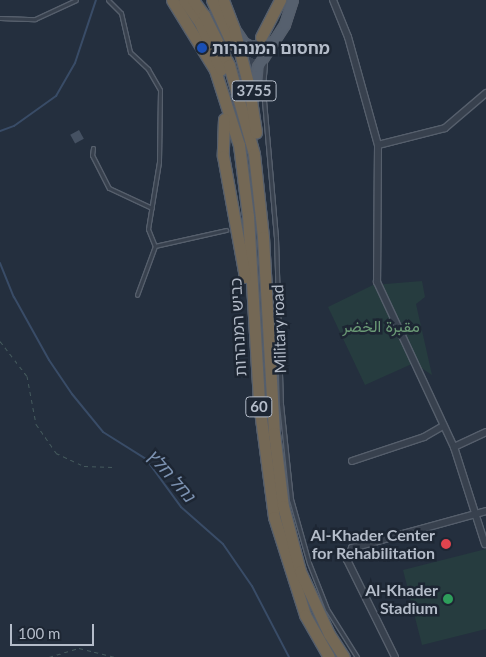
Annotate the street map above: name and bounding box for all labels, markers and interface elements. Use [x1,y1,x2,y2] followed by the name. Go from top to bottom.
[212,38,330,58] place label: מחסום המנהרות
[196,42,208,54] marker: מחסום המנהרות
[232,78,276,104] road number: 3755
[226,277,250,377] street label: כביש המנהרות
[268,284,290,374] street label: Military road
[342,316,420,336] park label: مقبرة الخضر
[245,394,273,420] road number: 60
[142,444,200,506] water label: נחל חלץ
[310,525,435,563] place label: Al-Khader Center for Rehabilitation
[439,537,453,551] marker: Al-Khader Center for Rehabilitation
[365,580,438,618] place label: Al-Khader Stadium
[442,593,454,605] marker: Al-Khader Stadium
[12,614,96,646] scale bar
[18,624,60,642] text: 100 m

